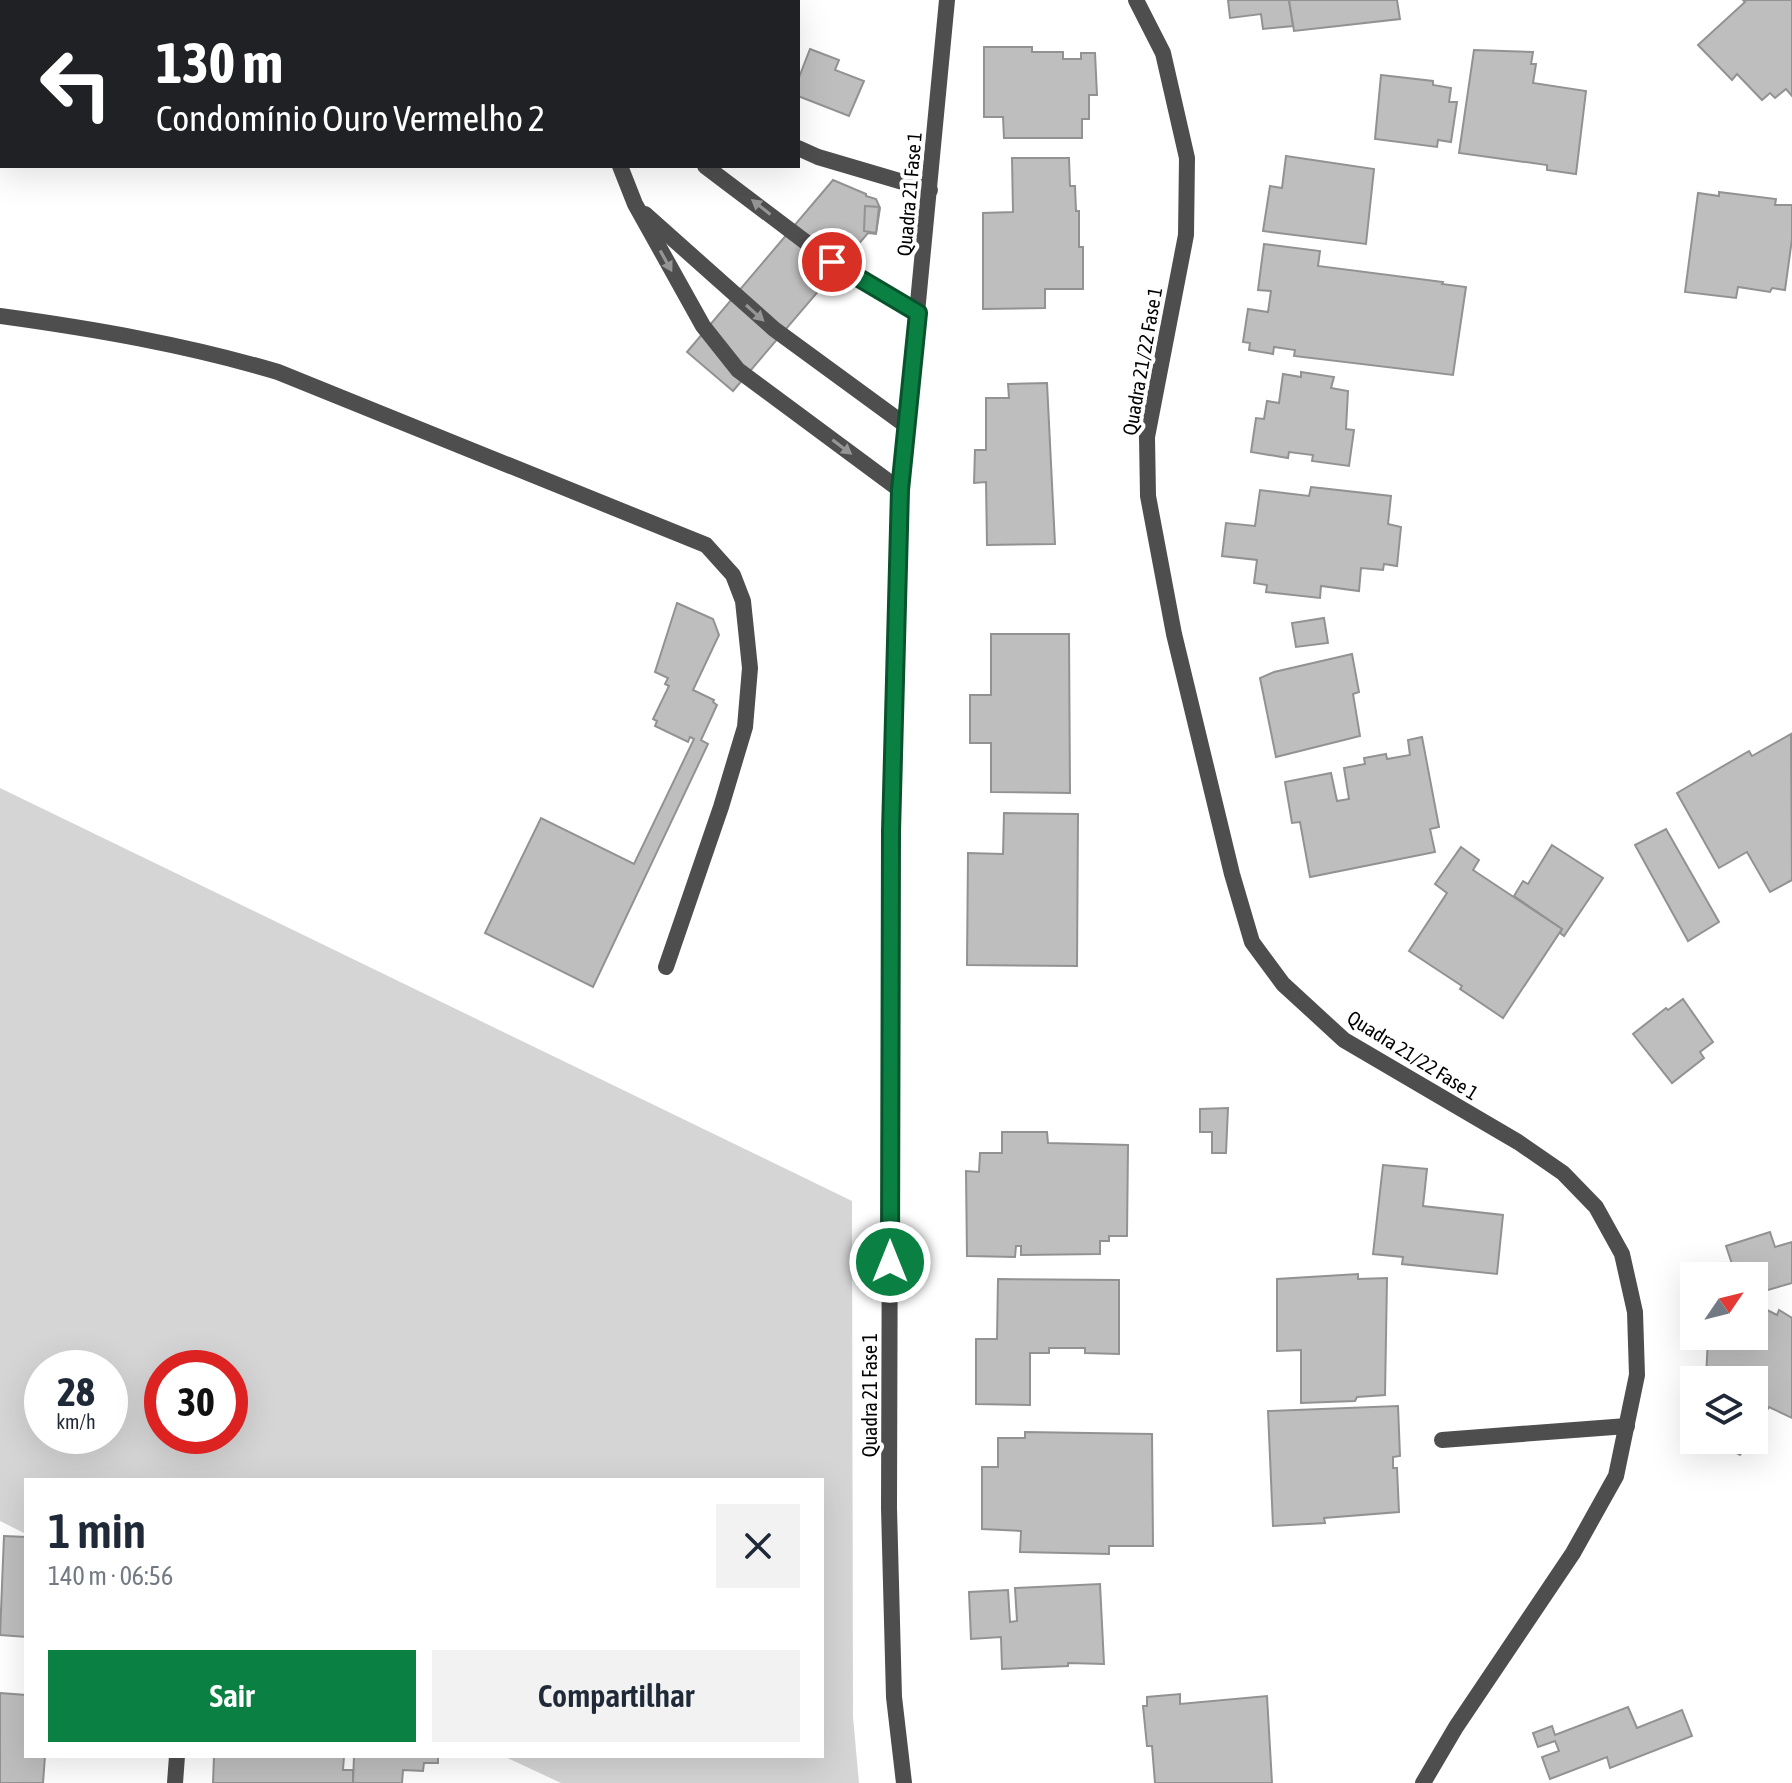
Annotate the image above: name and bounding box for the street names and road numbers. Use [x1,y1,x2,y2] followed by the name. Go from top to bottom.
[892,131,926,257] street label: Quadra 21 Fase 1
[1118,285,1166,437] street label: Quadra 21/22 Fase 1
[1343,1006,1483,1104] street label: Quadra 21/22 Fase 1
[858,1333,881,1457] street label: Quadra 21 Fase 1

